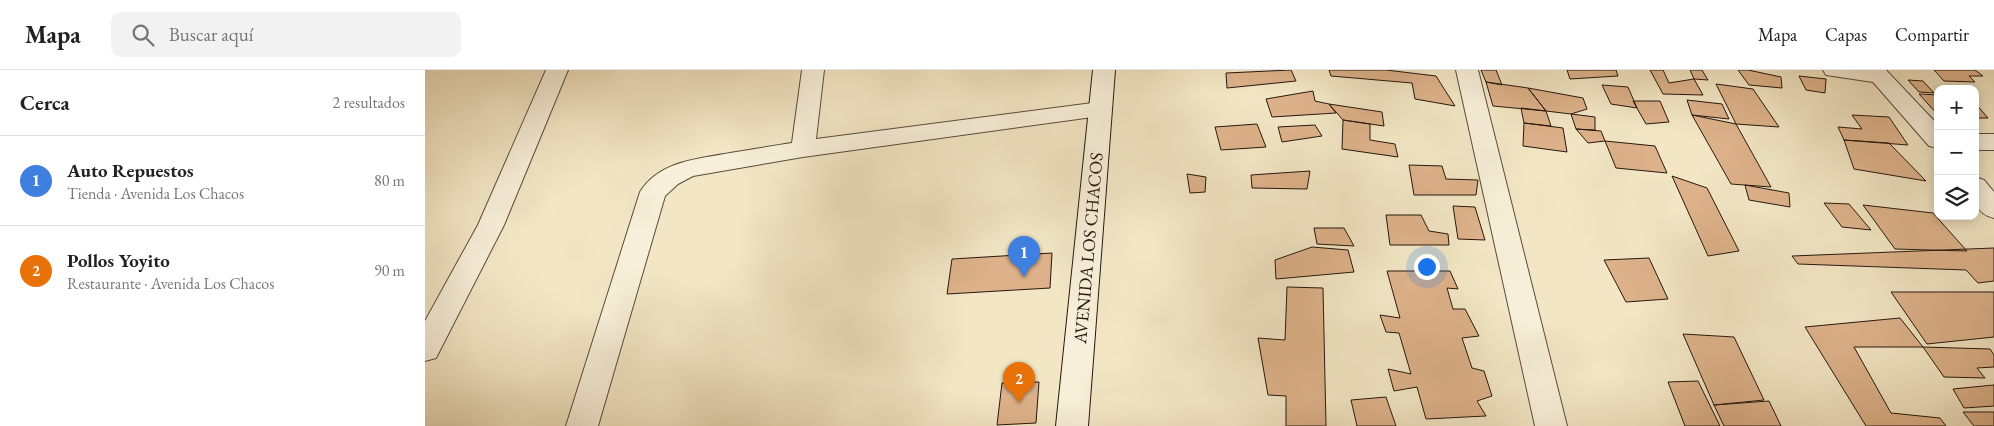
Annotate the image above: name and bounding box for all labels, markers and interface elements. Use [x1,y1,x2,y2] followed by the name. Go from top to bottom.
[111,12,461,57] search box
[25,19,81,50] text: Mapa
[129,21,157,49] icon: search
[169,22,253,47] text: Buscar aquí
[1758,23,1797,46] text: Mapa
[1825,23,1867,46] text: Capas
[1895,23,1969,46] text: Compartir
[1934,85,1979,220] map controls
[1934,85,1979,130] button: +
[20,89,70,116] text: Cerca
[333,92,405,113] text: 2 resultados
[1934,130,1979,175] button: −
[1068,151,1108,346] street label: AVENIDA LOS CHACOS
[67,158,194,183] text: Auto Repuestos
[32,170,40,191] text: 1
[374,170,405,191] text: 80 m
[1934,175,1979,220] button: layers
[67,183,244,204] text: Tienda · Avenida Los Chacos
[1008,236,1040,277] pin: 1
[67,248,170,273] text: Pollos Yoyito
[1414,254,1440,280] your location
[32,260,40,281] text: 2
[374,260,405,281] text: 90 m
[67,273,274,294] text: Restaurante · Avenida Los Chacos
[1003,362,1035,403] pin: 2

